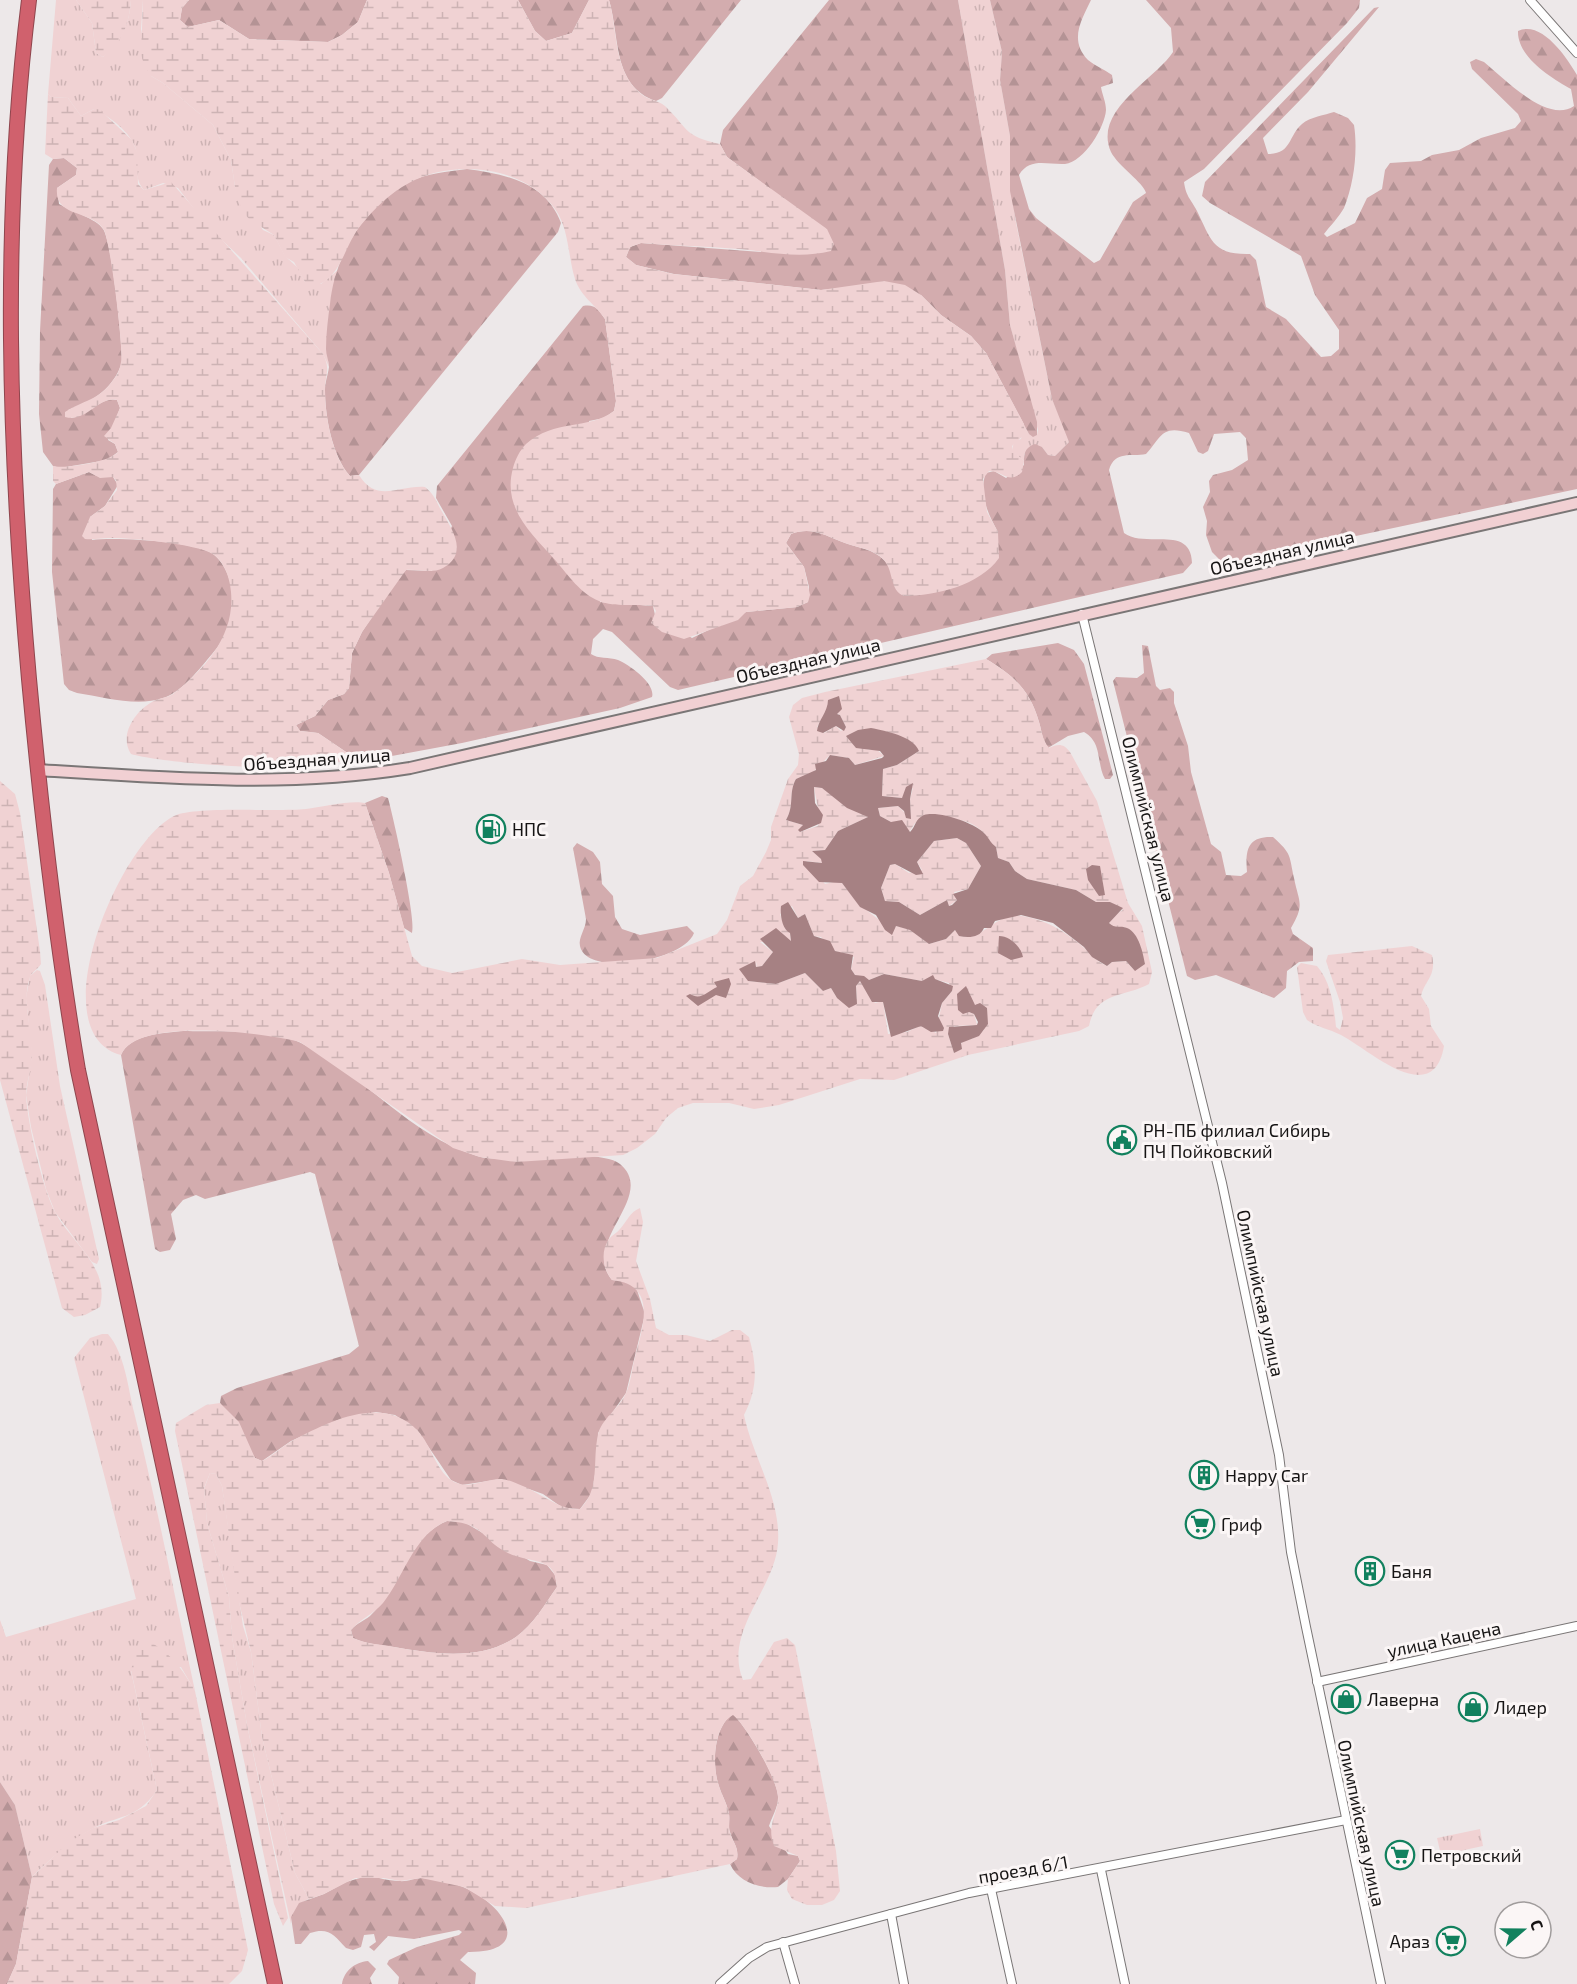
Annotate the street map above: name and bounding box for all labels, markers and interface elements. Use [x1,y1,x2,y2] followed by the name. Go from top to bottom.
[1208,525,1356,579] street label: Объездная улица
[734,633,882,687] street label: Объездная улица
[1118,734,1180,904] street label: Олимпийская улица
[243,743,391,775] street label: Объездная улица
[475,813,507,845] fuel station icon: НПС
[512,818,546,840] place label: НПС
[1143,1119,1330,1162] place label: РН-ПБ филиал Сибирь ПЧ Пойковский
[1106,1124,1138,1156] public building icon: РН-ПБ филиал Сибирь ПЧ Пойковский
[1233,1208,1289,1378] street label: Олимпийская улица
[1188,1459,1220,1491] building icon: Happy Car
[1225,1464,1308,1486] place label: Happy Car
[1184,1508,1216,1540] supermarket icon: Гриф
[1221,1513,1263,1535] place label: Гриф
[1354,1555,1386,1587] building icon: Баня
[1391,1560,1432,1582] place label: Баня
[1385,1616,1503,1662] street label: улица Кацена
[1330,1683,1362,1715] shop icon: Лаверна
[1367,1688,1439,1710] place label: Лаверна
[1457,1691,1489,1723] shop icon: Лидер
[1494,1696,1547,1718] place label: Лидер
[1334,1738,1390,1908] street label: Олимпийская улица
[1384,1839,1416,1871] supermarket icon: Петровский
[1421,1844,1522,1866] place label: Петровский
[976,1850,1070,1888] street label: проезд 6/1
[1493,1900,1553,1960] north arrow
[1527,1917,1548,1932] text: С
[1435,1925,1467,1957] supermarket icon: Араз
[1389,1930,1430,1952] place label: Араз

